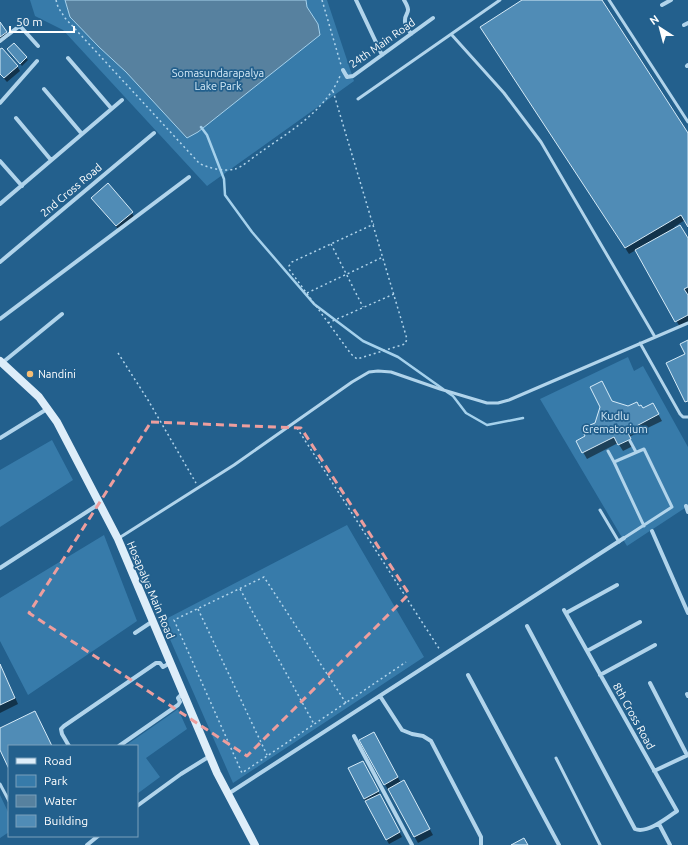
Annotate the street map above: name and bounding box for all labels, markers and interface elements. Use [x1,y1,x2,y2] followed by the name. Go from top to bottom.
[10,8,74,34] scale bar
[640,8,680,48] north arrow
[647,13,661,27] text: N
[16,15,43,28] text: 50 m
[347,16,417,70] street label: 24th Main Road
[172,67,264,92] park label: Somasundarapalya Lake Park
[38,161,104,219] street label: 2nd Cross Road
[38,368,76,380] place label: Nandini
[25,369,35,379] marker: Nandini
[582,410,648,435] park label: Kudlu Crematorium
[125,539,177,641] street label: Hosapalya Main Road
[611,681,657,751] street label: 8th Cross Road
[8,745,138,837] legend
[44,754,72,767] text: Road
[44,774,68,787] text: Park
[44,794,77,807] text: Water
[44,814,88,827] text: Building

